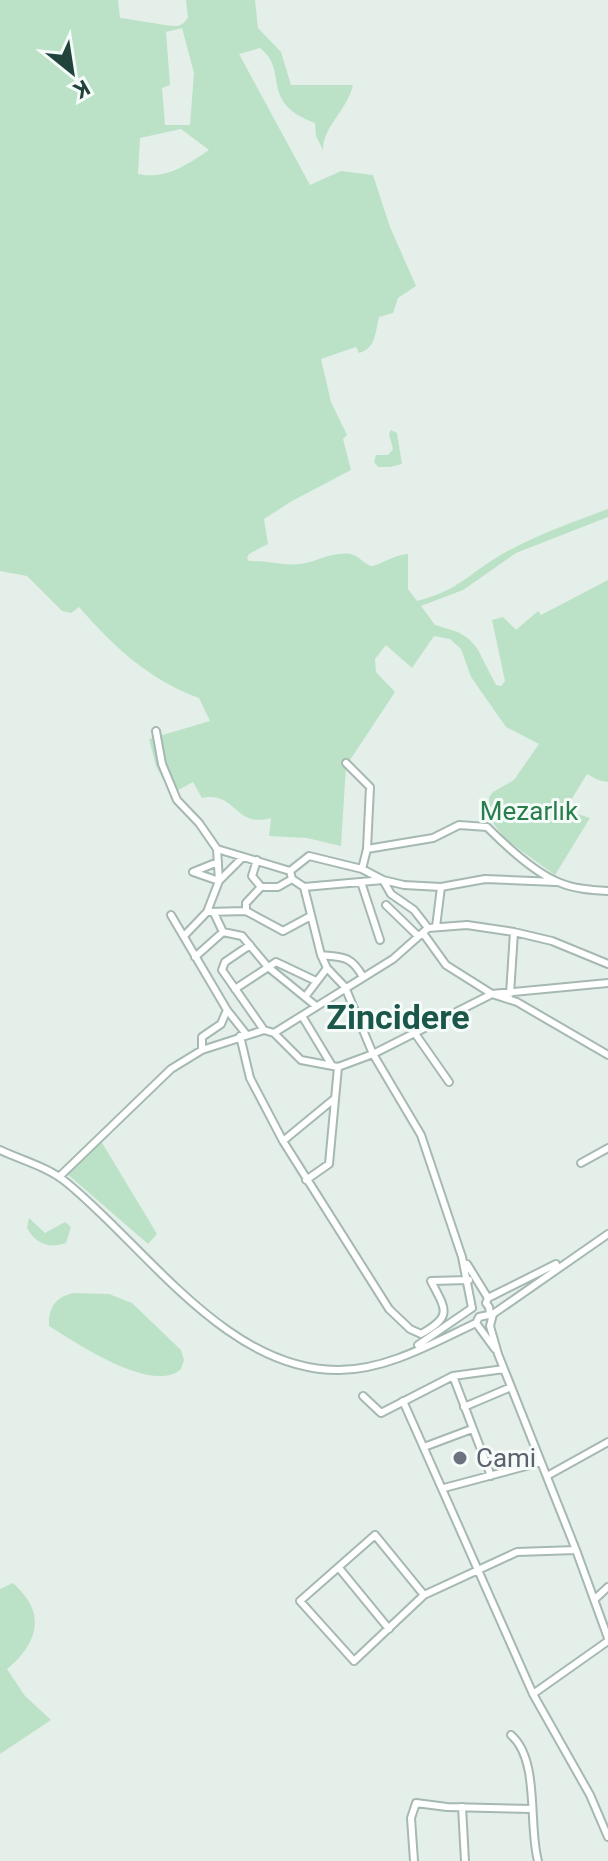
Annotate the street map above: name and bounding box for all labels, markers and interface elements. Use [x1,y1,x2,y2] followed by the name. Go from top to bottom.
[32,32,112,112] north arrow
[69,75,94,104] text: K
[480,796,579,826] park label: Mezarlık
[326,997,470,1037] district label: Zincidere
[476,1443,536,1473] place label: Cami
[451,1449,469,1467] marker: Cami

